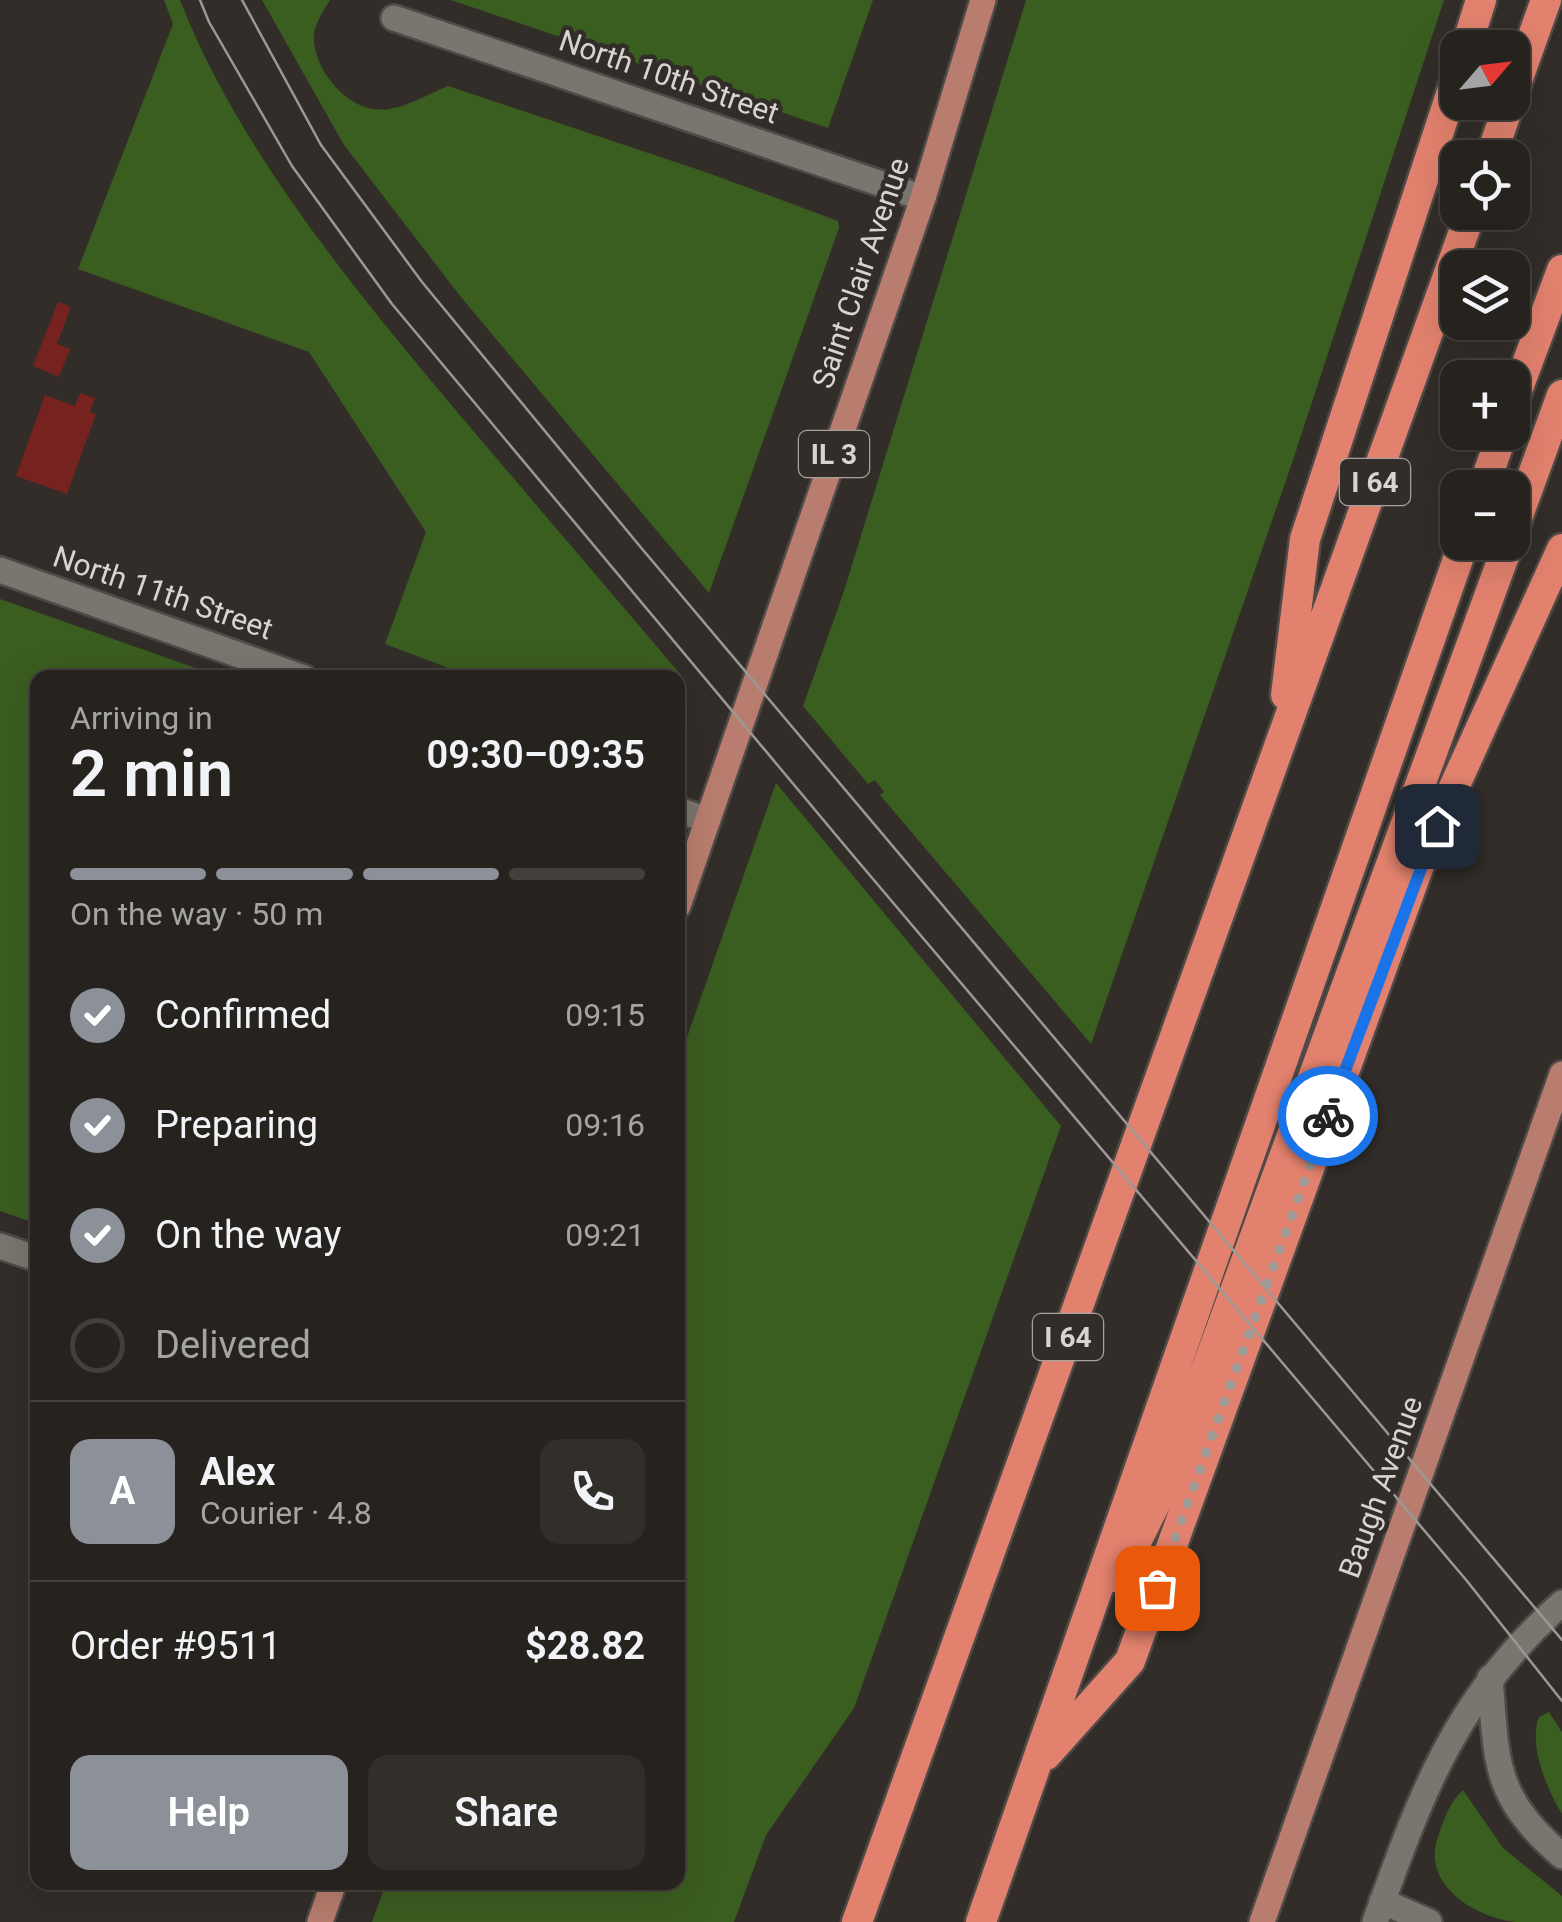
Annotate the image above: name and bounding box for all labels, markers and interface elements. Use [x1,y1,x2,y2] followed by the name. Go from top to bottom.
[555,23,784,130] street label: North 10th Street
[1440,30,1530,120] north arrow
[1440,30,1530,560] map controls
[1440,140,1530,230] button: locate
[805,153,916,393] street label: Saint Clair Avenue
[1440,250,1530,340] button: layers
[1440,360,1530,450] button: +
[799,431,869,477] road number: IL 3
[1340,459,1410,505] road number: I 64
[1440,470,1530,560] button: −
[49,539,278,646] street label: North 11th Street
[70,699,213,737] text: Arriving in
[426,733,645,777] text: 09:30–09:35
[70,736,233,812] text: 2 min
[1395,784,1480,869] pin
[1410,799,1465,854] icon: home
[70,895,323,933] text: On the way · 50 m
[70,988,125,1043] icon: check
[155,993,331,1037] text: Confirmed
[565,996,645,1034] text: 09:15
[1278,1066,1378,1166] courier
[1301,1089,1356,1144] icon: bike
[70,1098,125,1153] icon: check
[155,1103,318,1147] text: Preparing
[565,1106,645,1144] text: 09:16
[70,1208,125,1263] icon: check
[155,1213,341,1257] text: On the way
[565,1216,645,1254] text: 09:21
[1033,1314,1103,1360] road number: I 64
[155,1323,311,1367] text: Delivered
[1332,1391,1430,1582] street label: Baugh Avenue
[540,1439,645,1544] button: phone
[200,1450,275,1494] text: Alex
[110,1469,135,1513] text: A
[200,1494,372,1532] text: Courier · 4.8
[1115,1546,1200,1631] pin
[1130,1561,1185,1616] icon: bag
[70,1624,281,1668] text: Order #9511
[525,1624,645,1668] text: $28.82
[70,1755,348,1870] button: Help
[368,1755,645,1870] button: Share

